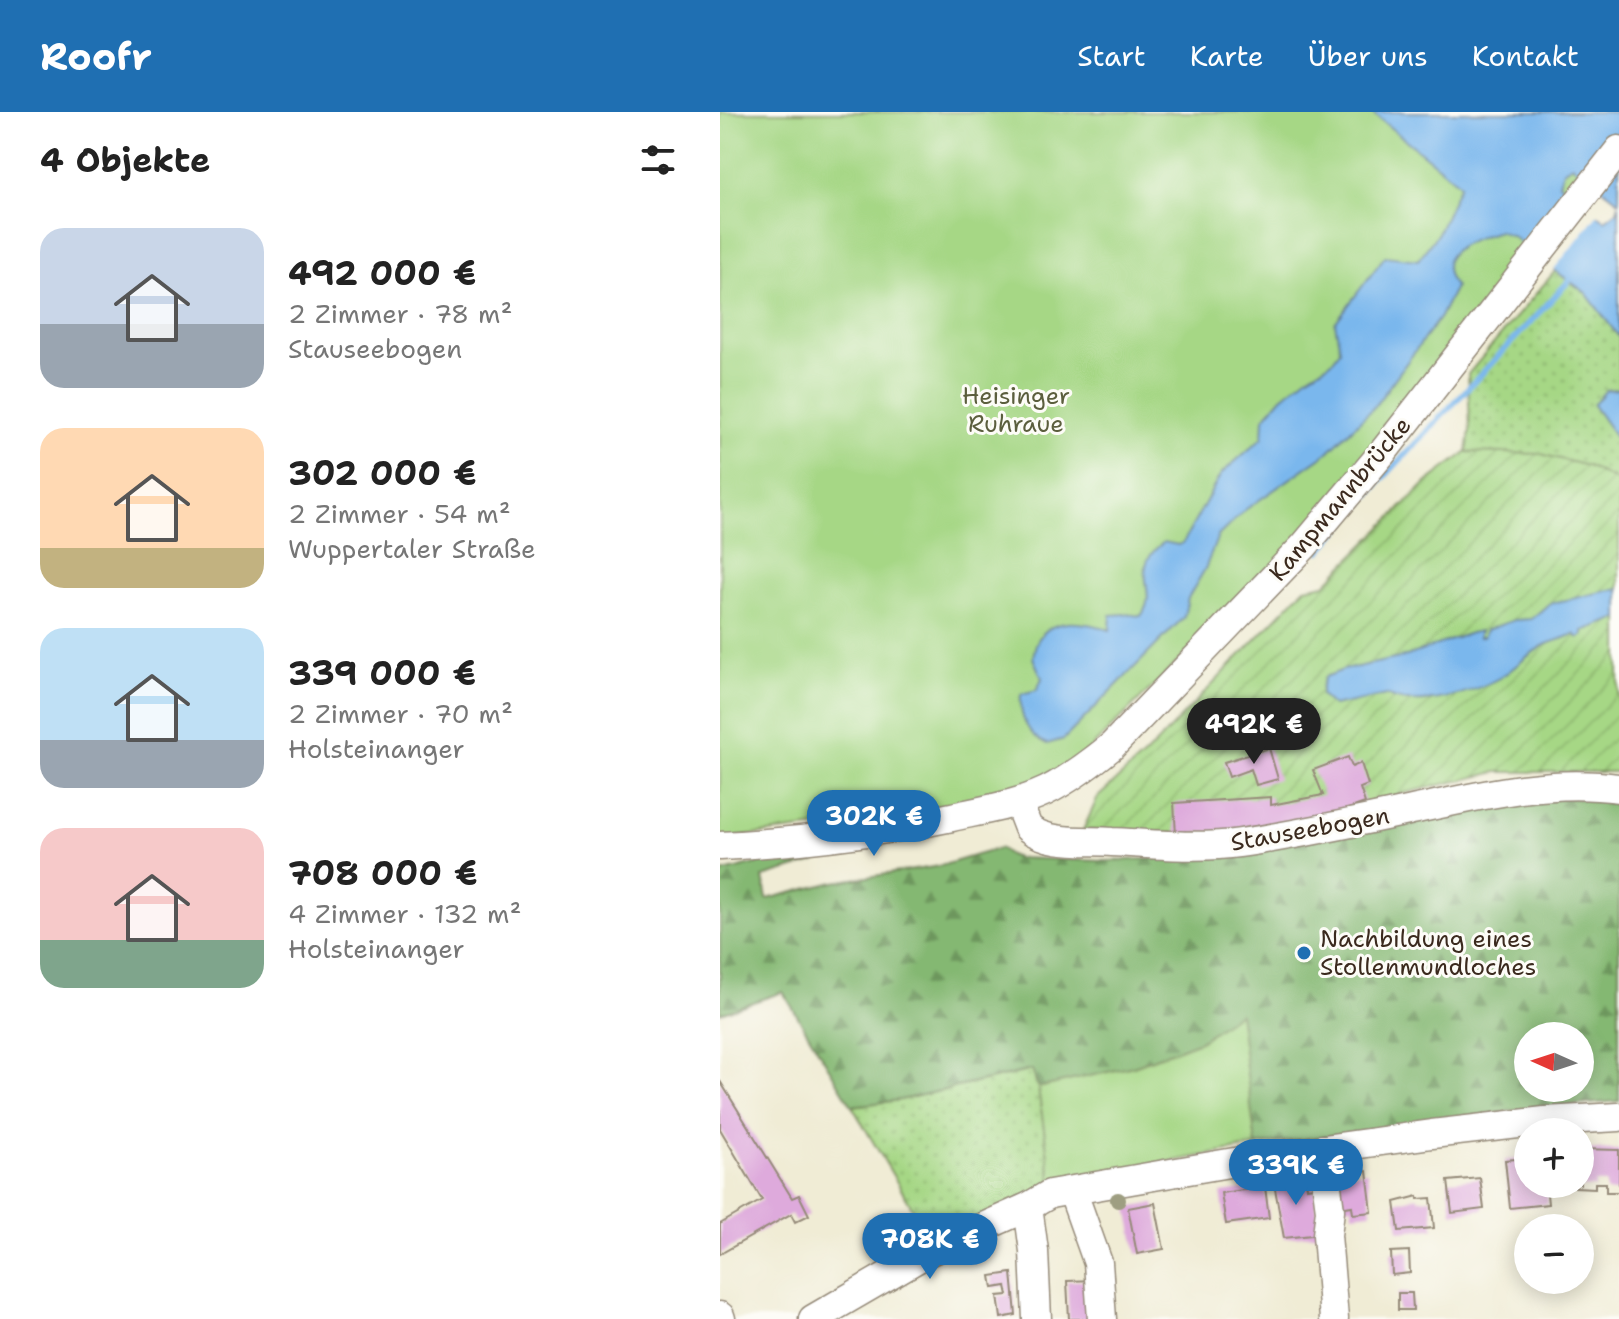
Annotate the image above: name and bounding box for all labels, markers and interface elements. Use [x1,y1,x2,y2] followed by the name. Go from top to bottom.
[40,31,152,82] text: Roofr
[1077,37,1146,75] text: Start
[1190,37,1264,75] text: Karte
[1308,37,1428,75] text: Über uns
[1472,37,1579,75] text: Kontakt
[40,137,211,183] text: 4 Objekte
[636,138,680,182] icon: filters
[288,250,476,296] text: 492 000 €
[104,260,200,356] icon: home
[288,296,513,331] text: 2 Zimmer · 78 m²
[288,331,462,366] text: Stauseebogen
[962,380,1070,440] park label: Heisinger Ruhraue
[1262,410,1418,588] street label: Kampmannbrücke
[288,450,476,496] text: 302 000 €
[104,460,200,556] icon: home
[288,496,511,531] text: 2 Zimmer · 54 m²
[288,531,536,566] text: Wuppertaler Straße
[288,650,476,696] text: 339 000 €
[104,660,200,756] icon: home
[288,696,513,731] text: 2 Zimmer · 70 m²
[1189,698,1319,766] pin: 492K €
[1205,706,1303,741] text: 492K €
[288,731,465,766] text: Holsteinanger
[809,790,939,858] pin: 302K €
[825,798,923,833] text: 302K €
[1228,799,1392,859] street label: Stauseebogen
[288,850,478,896] text: 708 000 €
[104,860,200,956] icon: home
[288,896,521,931] text: 4 Zimmer · 132 m²
[1320,923,1536,983] place label: Nachbildung eines Stollenmundloches
[288,931,465,966] text: Holsteinanger
[1295,944,1313,962] marker: Nachbildung eines Stollenmundloches
[1514,1022,1594,1102] north arrow
[1514,1022,1594,1294] map controls
[1514,1118,1594,1198] button: +
[1231,1139,1361,1207] pin: 339K €
[1247,1147,1345,1182] text: 339K €
[865,1213,995,1281] pin: 708K €
[1514,1214,1594,1294] button: −
[880,1221,980,1256] text: 708K €

